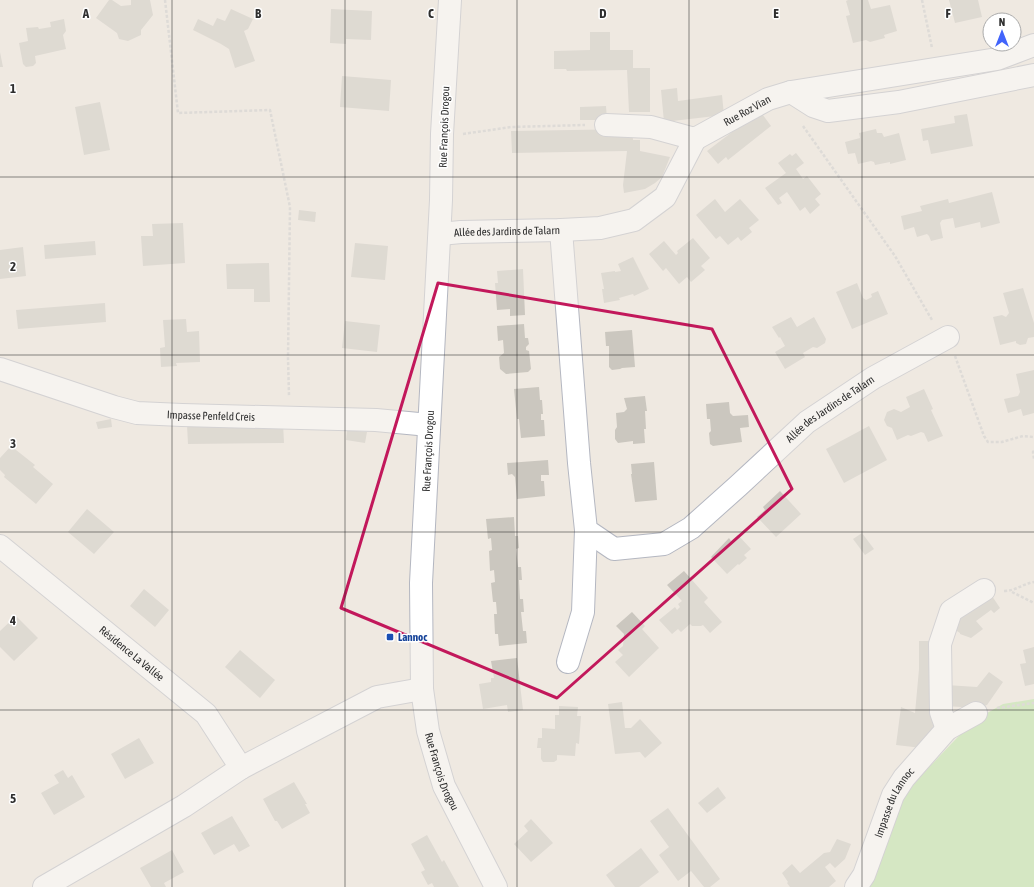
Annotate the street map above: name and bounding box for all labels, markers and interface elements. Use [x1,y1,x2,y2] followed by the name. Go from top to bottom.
[82,6,90,21] text: A
[255,6,262,21] text: B
[428,6,434,21] text: C
[599,6,607,21] text: D
[773,6,779,21] text: E
[945,6,951,21] text: F
[982,12,1022,52] north arrow
[999,16,1005,28] text: N
[10,81,16,96] text: 1
[437,86,451,168] street label: Rue François Drogou
[721,93,773,128] street label: Rue Roz Vian
[453,224,560,239] street label: Allée des Jardins de Talarn
[10,259,16,274] text: 2
[783,373,876,445] street label: Allée des Jardins de Talarn
[167,408,255,423] street label: Impasse Penfeld Creis
[420,410,436,492] street label: Rue François Drogou
[10,436,16,451] text: 3
[9,613,16,628] text: 4
[97,624,166,683] street label: Résidence La Vallée
[398,631,428,643] place label: Lannoc
[385,632,395,642] marker: Lannoc
[423,731,461,812] street label: Rue François Drogou
[872,765,917,839] street label: Impasse du Lannoc
[10,791,16,806] text: 5

